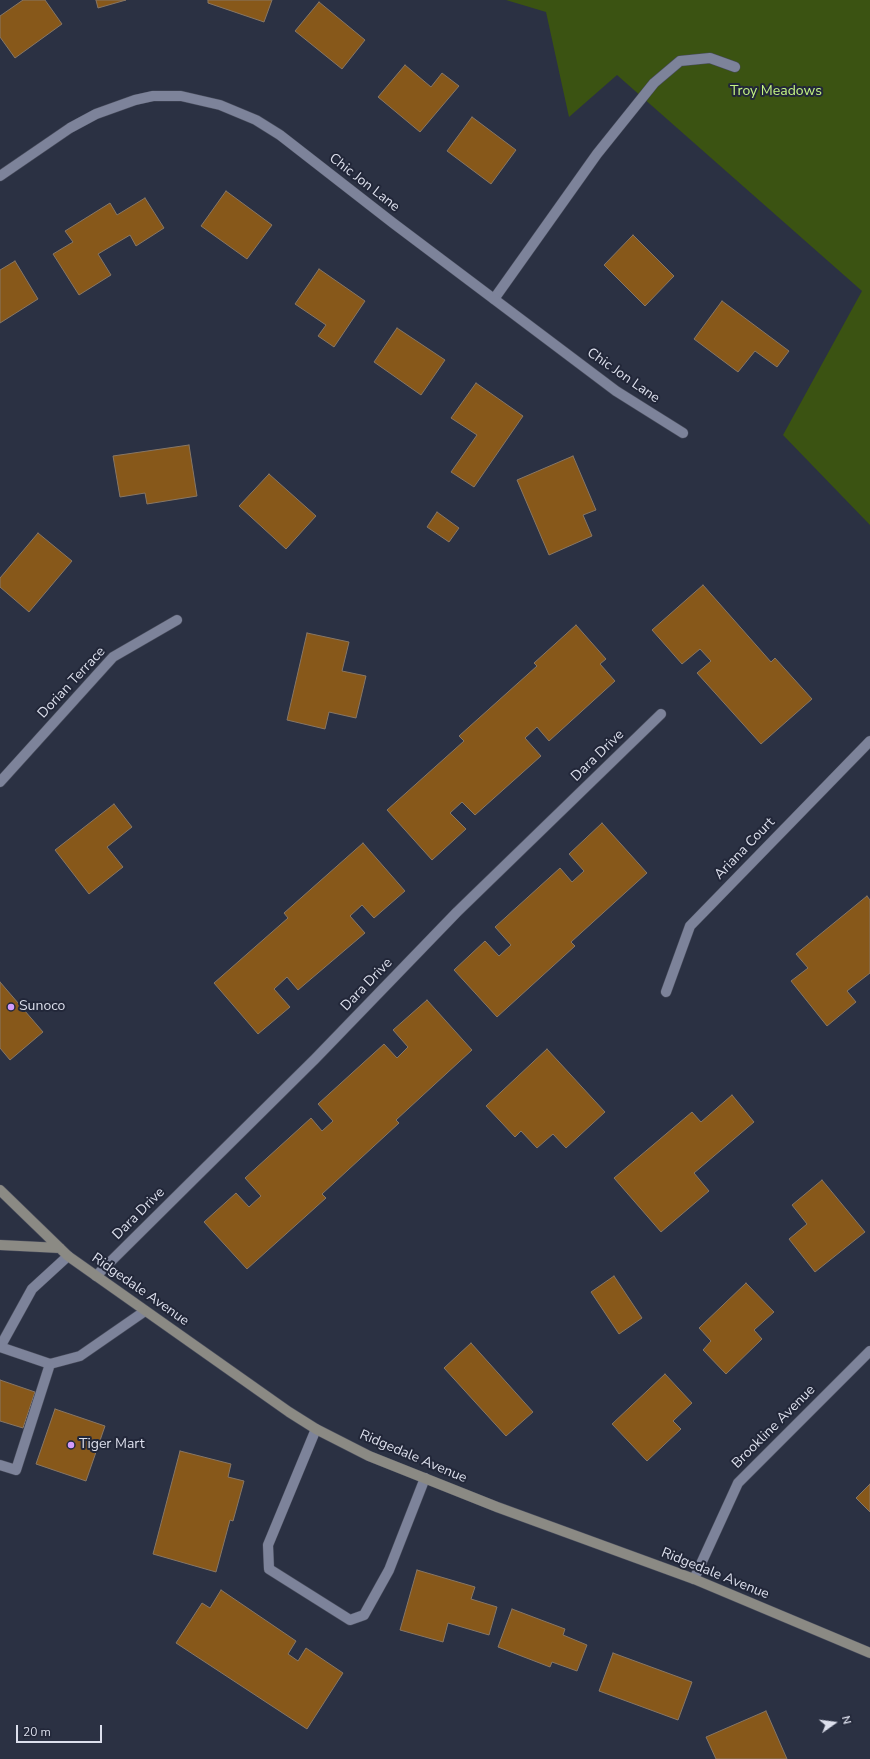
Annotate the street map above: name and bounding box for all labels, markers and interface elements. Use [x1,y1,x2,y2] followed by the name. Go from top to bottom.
[730,84,822,100] park label: Troy Meadows
[325,150,403,216] street label: Chic Jon Lane
[583,345,663,407] street label: Chic Jon Lane
[35,644,109,722] street label: Dorian Terrace
[568,727,628,785] street label: Dara Drive
[711,814,779,884] street label: Ariana Court
[338,955,396,1015] street label: Dara Drive
[19,999,65,1015] place label: Sunoco
[6,1002,16,1012] marker: Sunoco
[109,1184,169,1244] street label: Dara Drive
[88,1250,192,1330] street label: Ridgedale Avenue
[729,1382,819,1472] street label: Brookline Avenue
[357,1427,469,1487] street label: Ridgedale Avenue
[79,1437,145,1453] place label: Tiger Mart
[66,1440,76,1450] marker: Tiger Mart
[659,1545,771,1603] street label: Ridgedale Avenue
[814,1703,854,1743] north arrow
[838,1714,854,1726] text: N
[18,1717,104,1743] scale bar
[23,1724,51,1740] text: 20 m

